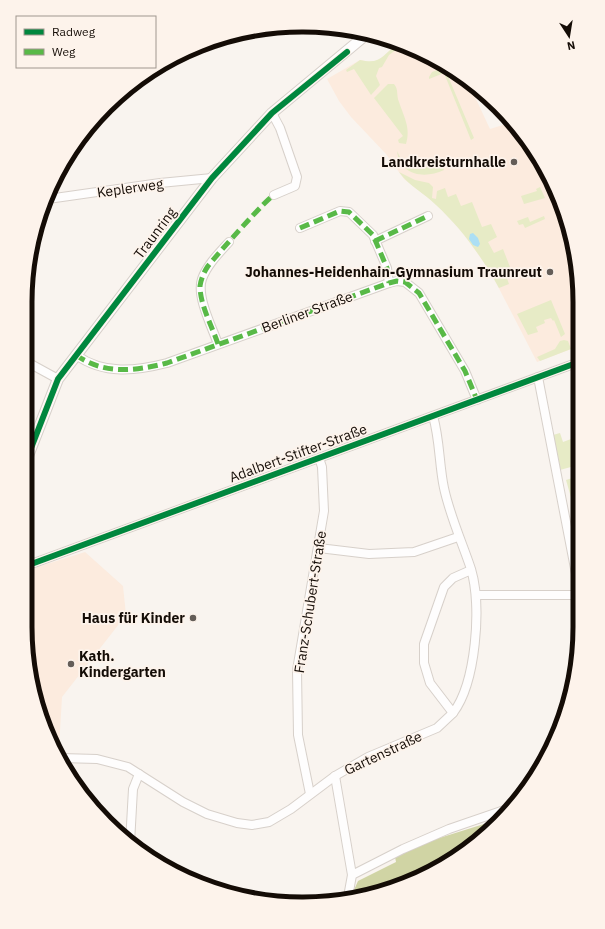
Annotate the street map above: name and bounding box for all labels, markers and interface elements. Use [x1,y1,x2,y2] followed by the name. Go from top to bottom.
[16,16,156,68] legend
[549,16,589,56] north arrow
[52,24,96,39] text: Radweg
[566,38,576,53] text: N
[52,44,76,59] text: Weg
[381,153,506,171] place label: Landkreisturnhalle
[509,157,519,167] marker: Landkreisturnhalle
[96,174,165,202] street label: Keplerweg
[130,203,181,262] street label: Traunring
[245,263,542,281] place label: Johannes-Heidenhain-Gymnasium Traunreut
[545,267,555,277] marker: Johannes-Heidenhain-Gymnasium Traunreut
[259,287,355,337] street label: Berliner Straße
[227,420,370,486] street label: Adalbert-Stifter-Straße
[290,529,330,674] street label: Franz-Schubert-Straße
[82,609,185,627] place label: Haus für Kinder
[188,613,198,623] marker: Haus für Kinder
[79,647,166,681] place label: Kath. Kindergarten
[66,659,76,669] marker: Kath. Kindergarten
[341,727,425,779] street label: Gartenstraße

